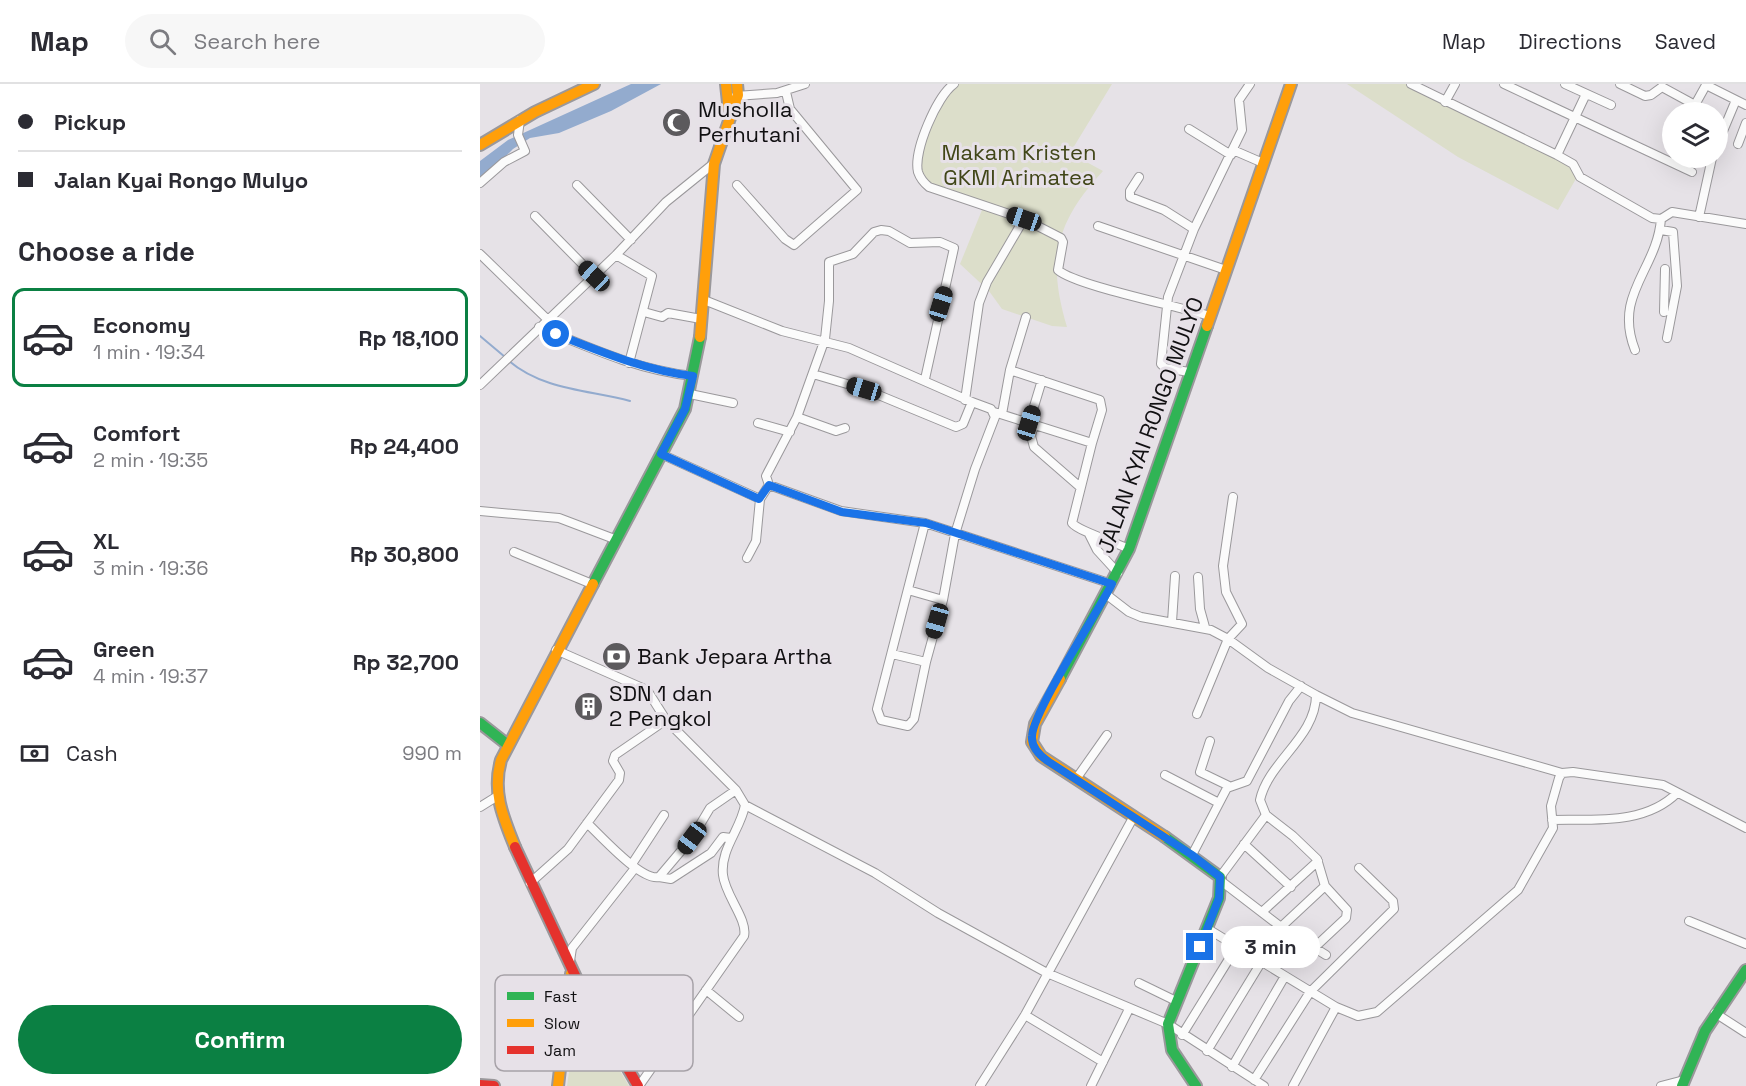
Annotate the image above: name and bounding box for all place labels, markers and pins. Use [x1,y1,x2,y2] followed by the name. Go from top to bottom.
[698,95,801,148] place label: Musholla Perhutani
[661,106,693,138] mosque icon: Musholla Perhutani
[600,640,632,672] bank icon: Bank Jepara Artha
[637,642,832,670] place label: Bank Jepara Artha
[609,679,712,732] place label: SDN 1 dan 2 Pengkol
[572,690,604,722] building icon: SDN 1 dan 2 Pengkol

